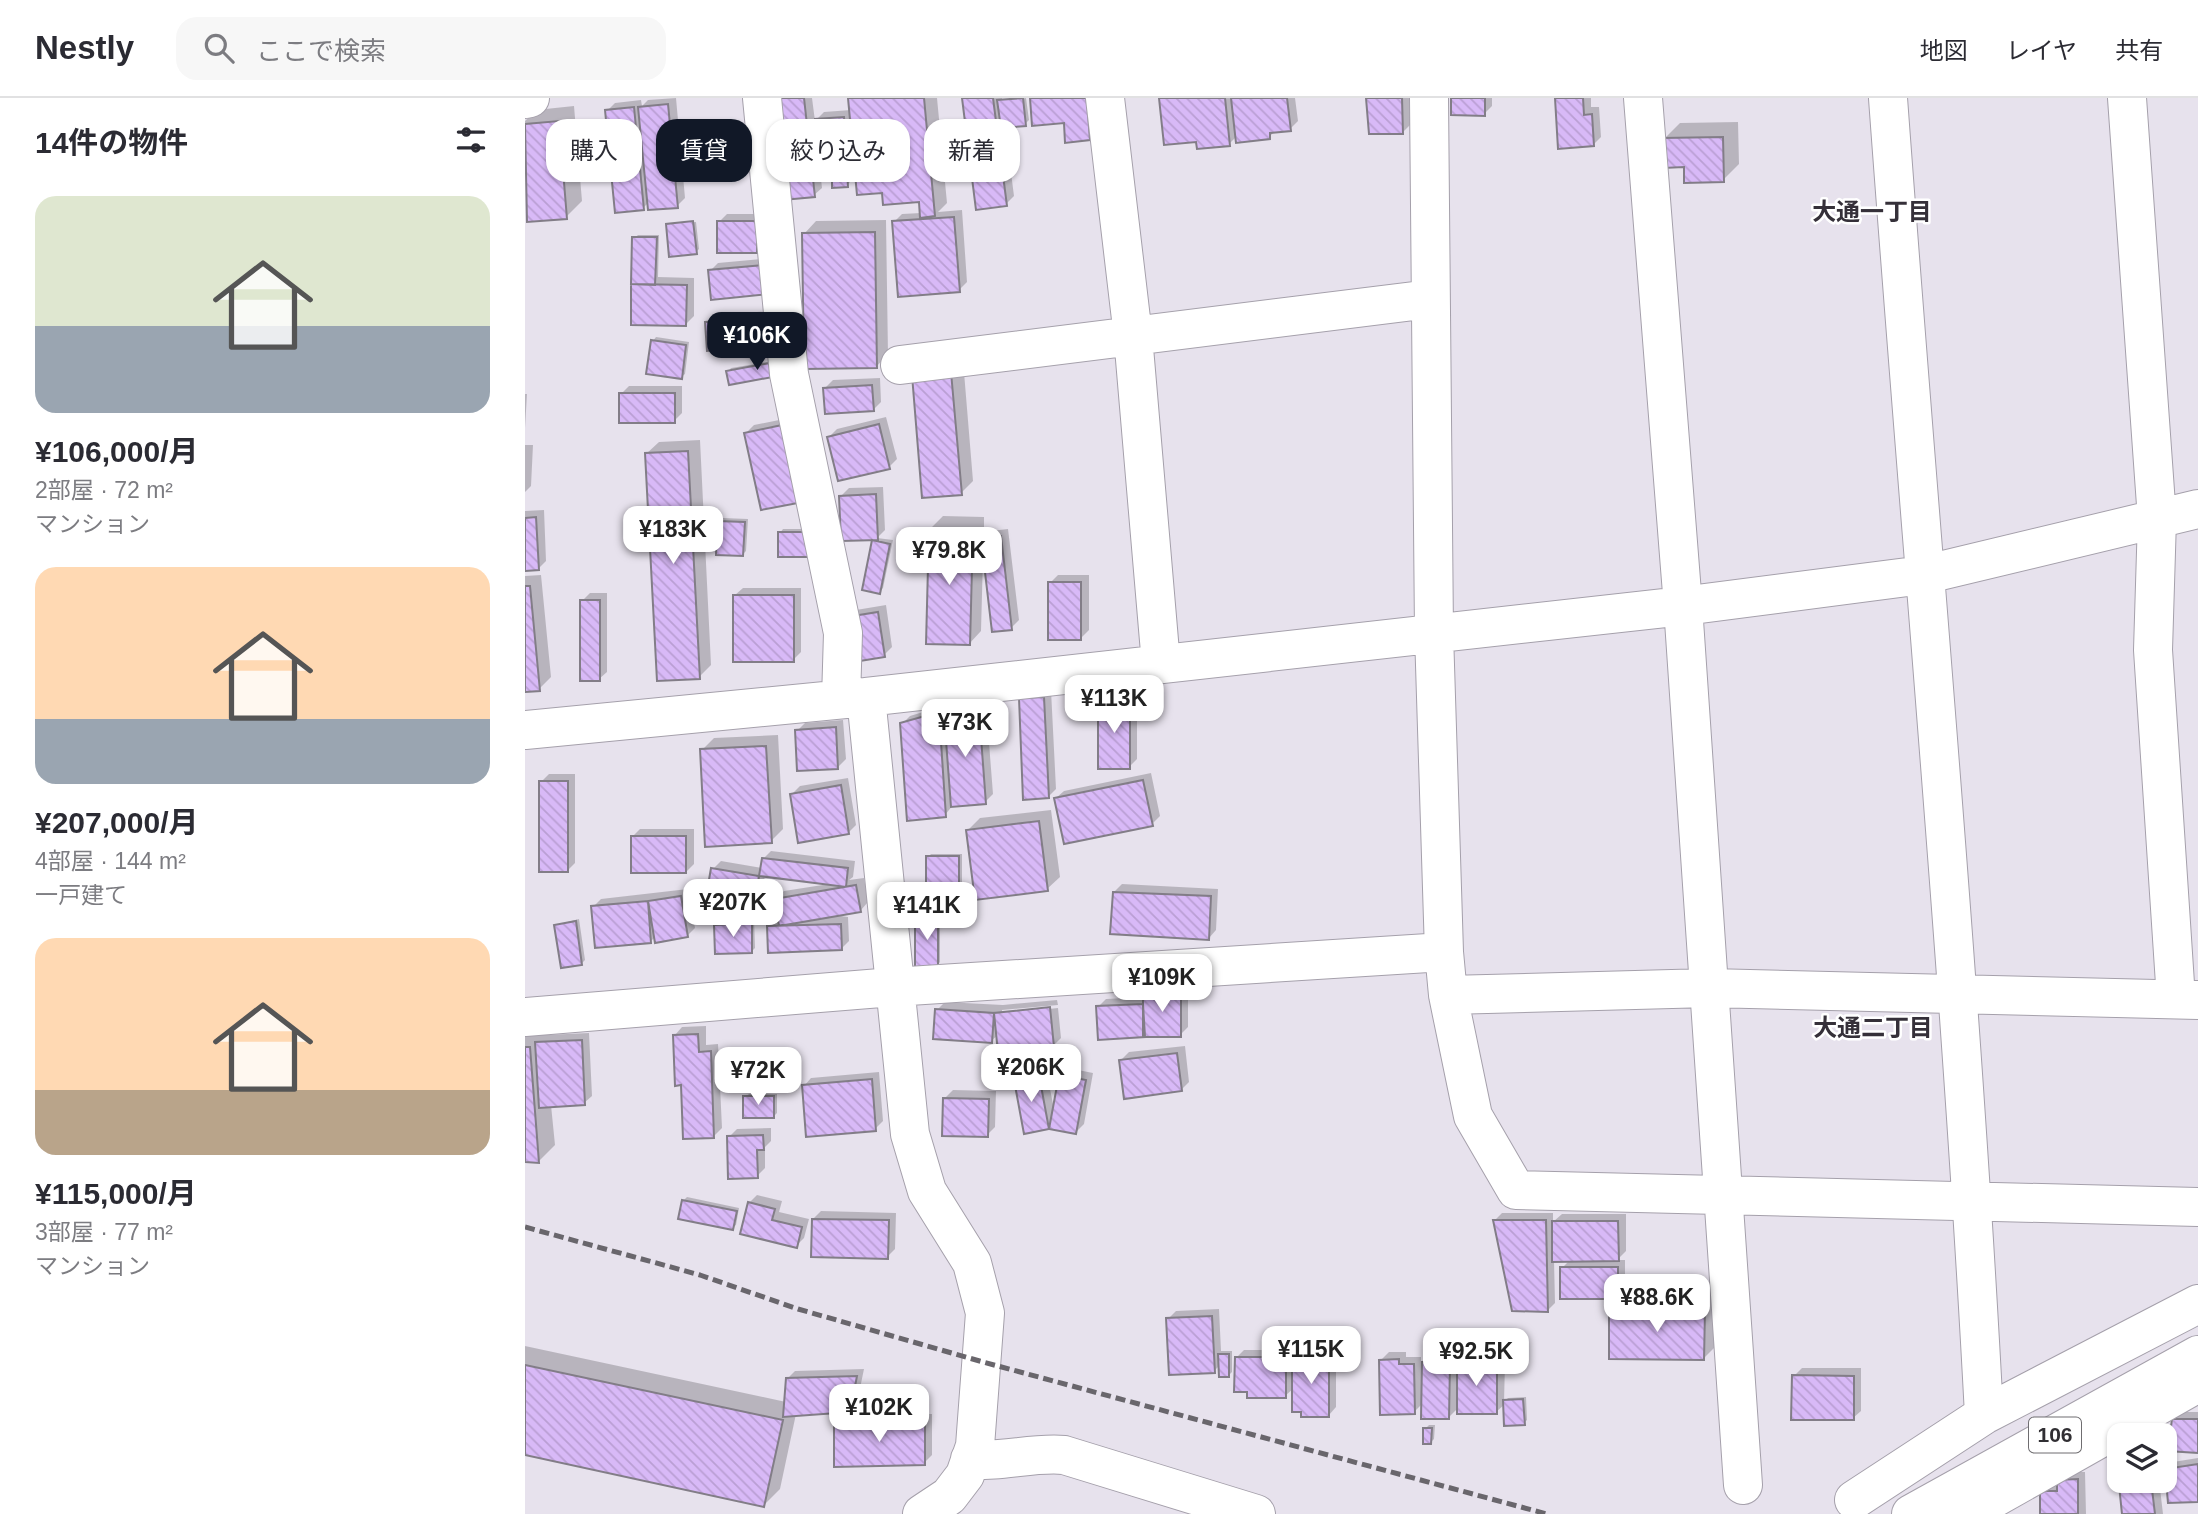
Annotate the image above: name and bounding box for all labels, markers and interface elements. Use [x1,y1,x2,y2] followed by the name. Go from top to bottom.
[176,17,666,80] search box
[35,29,134,66] text: Nestly
[200,29,238,67] icon: search
[256,36,386,66] text: ここで検索
[1920,37,1968,64] text: 地図
[2006,37,2077,64] text: レイヤ
[2115,37,2163,64] text: 共有
[546,119,642,182] chip: 購入
[656,119,752,182] chip: 賃貸
[766,119,910,182] chip: 絞り込み
[924,119,1020,182] chip: 新着
[452,121,490,159] icon: filters
[35,126,188,159] text: 14件の物件
[1812,198,1932,225] district label: 大通一丁目
[200,242,326,368] icon: home
[708,313,806,372] pin: ¥106K
[723,322,791,348] text: ¥106K
[35,435,198,468] text: ¥106,000/月
[35,477,173,503] text: 2部屋 · 72 m²
[624,506,722,566] pin: ¥183K
[35,511,150,537] text: マンション
[639,516,707,542] text: ¥183K
[892,528,1006,587] pin: ¥79.8K
[912,537,986,563] text: ¥79.8K
[200,613,326,739] icon: home
[1065,676,1163,735] pin: ¥113K
[1081,685,1147,711] text: ¥113K
[924,700,1006,759] pin: ¥73K
[938,709,992,735] text: ¥73K
[35,806,198,839] text: ¥207,000/月
[35,848,186,874] text: 4部屋 · 144 m²
[684,880,782,939] pin: ¥207K
[35,882,127,908] text: 一戸建て
[878,882,976,942] pin: ¥141K
[699,889,767,915] text: ¥207K
[893,892,961,918] text: ¥141K
[1113,954,1211,1014] pin: ¥109K
[1128,964,1196,990] text: ¥109K
[200,984,326,1110] icon: home
[1813,1014,1933,1041] district label: 大通二丁目
[982,1044,1080,1104] pin: ¥206K
[717,1048,799,1107] pin: ¥72K
[997,1054,1065,1080] text: ¥206K
[731,1057,785,1083] text: ¥72K
[35,1177,197,1210] text: ¥115,000/月
[35,1219,173,1245] text: 3部屋 · 77 m²
[35,1253,150,1279] text: マンション
[1600,1274,1714,1334] pin: ¥88.6K
[1620,1284,1694,1310] text: ¥88.6K
[1262,1326,1360,1386] pin: ¥115K
[1419,1328,1533,1388] pin: ¥92.5K
[1278,1336,1344,1362] text: ¥115K
[1439,1338,1513,1364] text: ¥92.5K
[830,1384,928,1444] pin: ¥102K
[845,1394,913,1420] text: ¥102K
[2029,1418,2081,1452] road number: 106
[2107,1423,2177,1493] map controls
[2107,1423,2177,1493] button: layers

